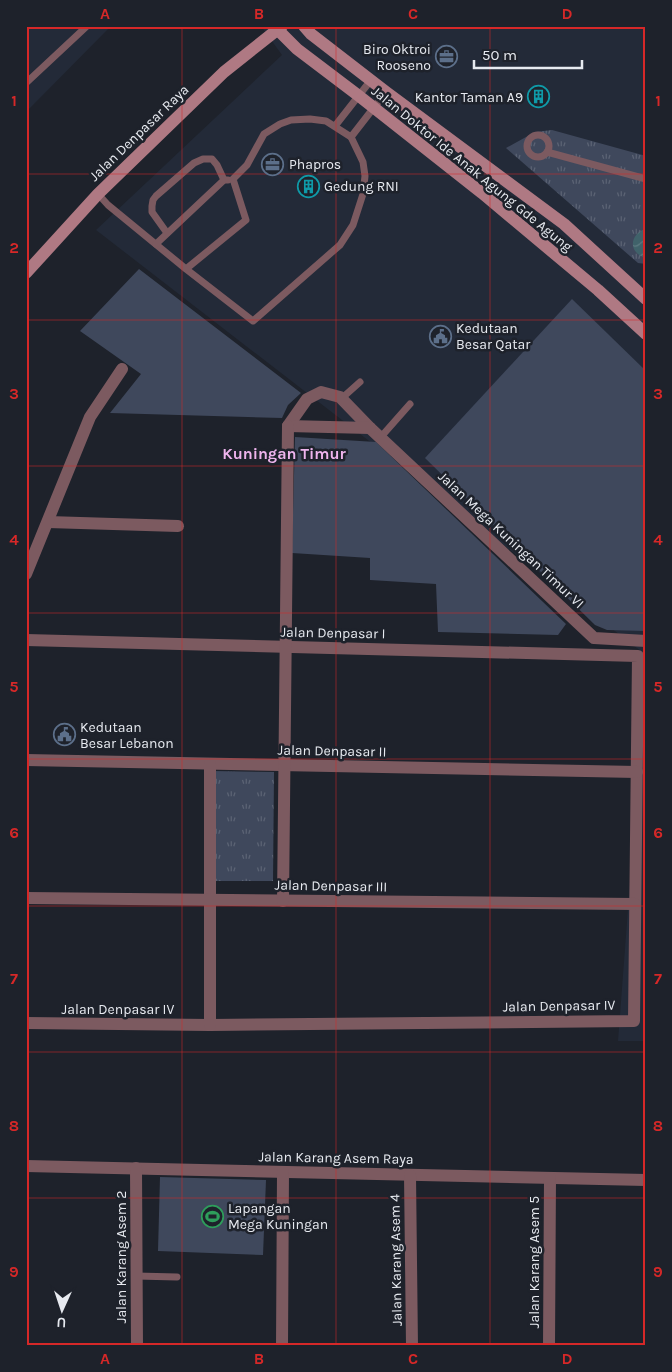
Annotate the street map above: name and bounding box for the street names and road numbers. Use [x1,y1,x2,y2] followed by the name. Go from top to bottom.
[86,81,192,185] street label: Jalan Denpasar Raya
[368,83,576,255] street label: Jalan Doktor Ide Anak Agung Gde Agung
[435,468,587,612] street label: Jalan Mega Kuningan Timur VI
[280,624,386,642] street label: Jalan Denpasar I
[277,742,387,760] street label: Jalan Denpasar II
[274,877,388,895] street label: Jalan Denpasar III
[502,997,616,1015] street label: Jalan Denpasar IV
[62,1001,175,1018] street label: Jalan Denpasar IV
[258,1148,414,1168] street label: Jalan Karang Asem Raya
[113,1191,130,1323] street label: Jalan Karang Asem 2
[386,1194,406,1326] street label: Jalan Karang Asem 4
[526,1196,543,1328] street label: Jalan Karang Asem 5

